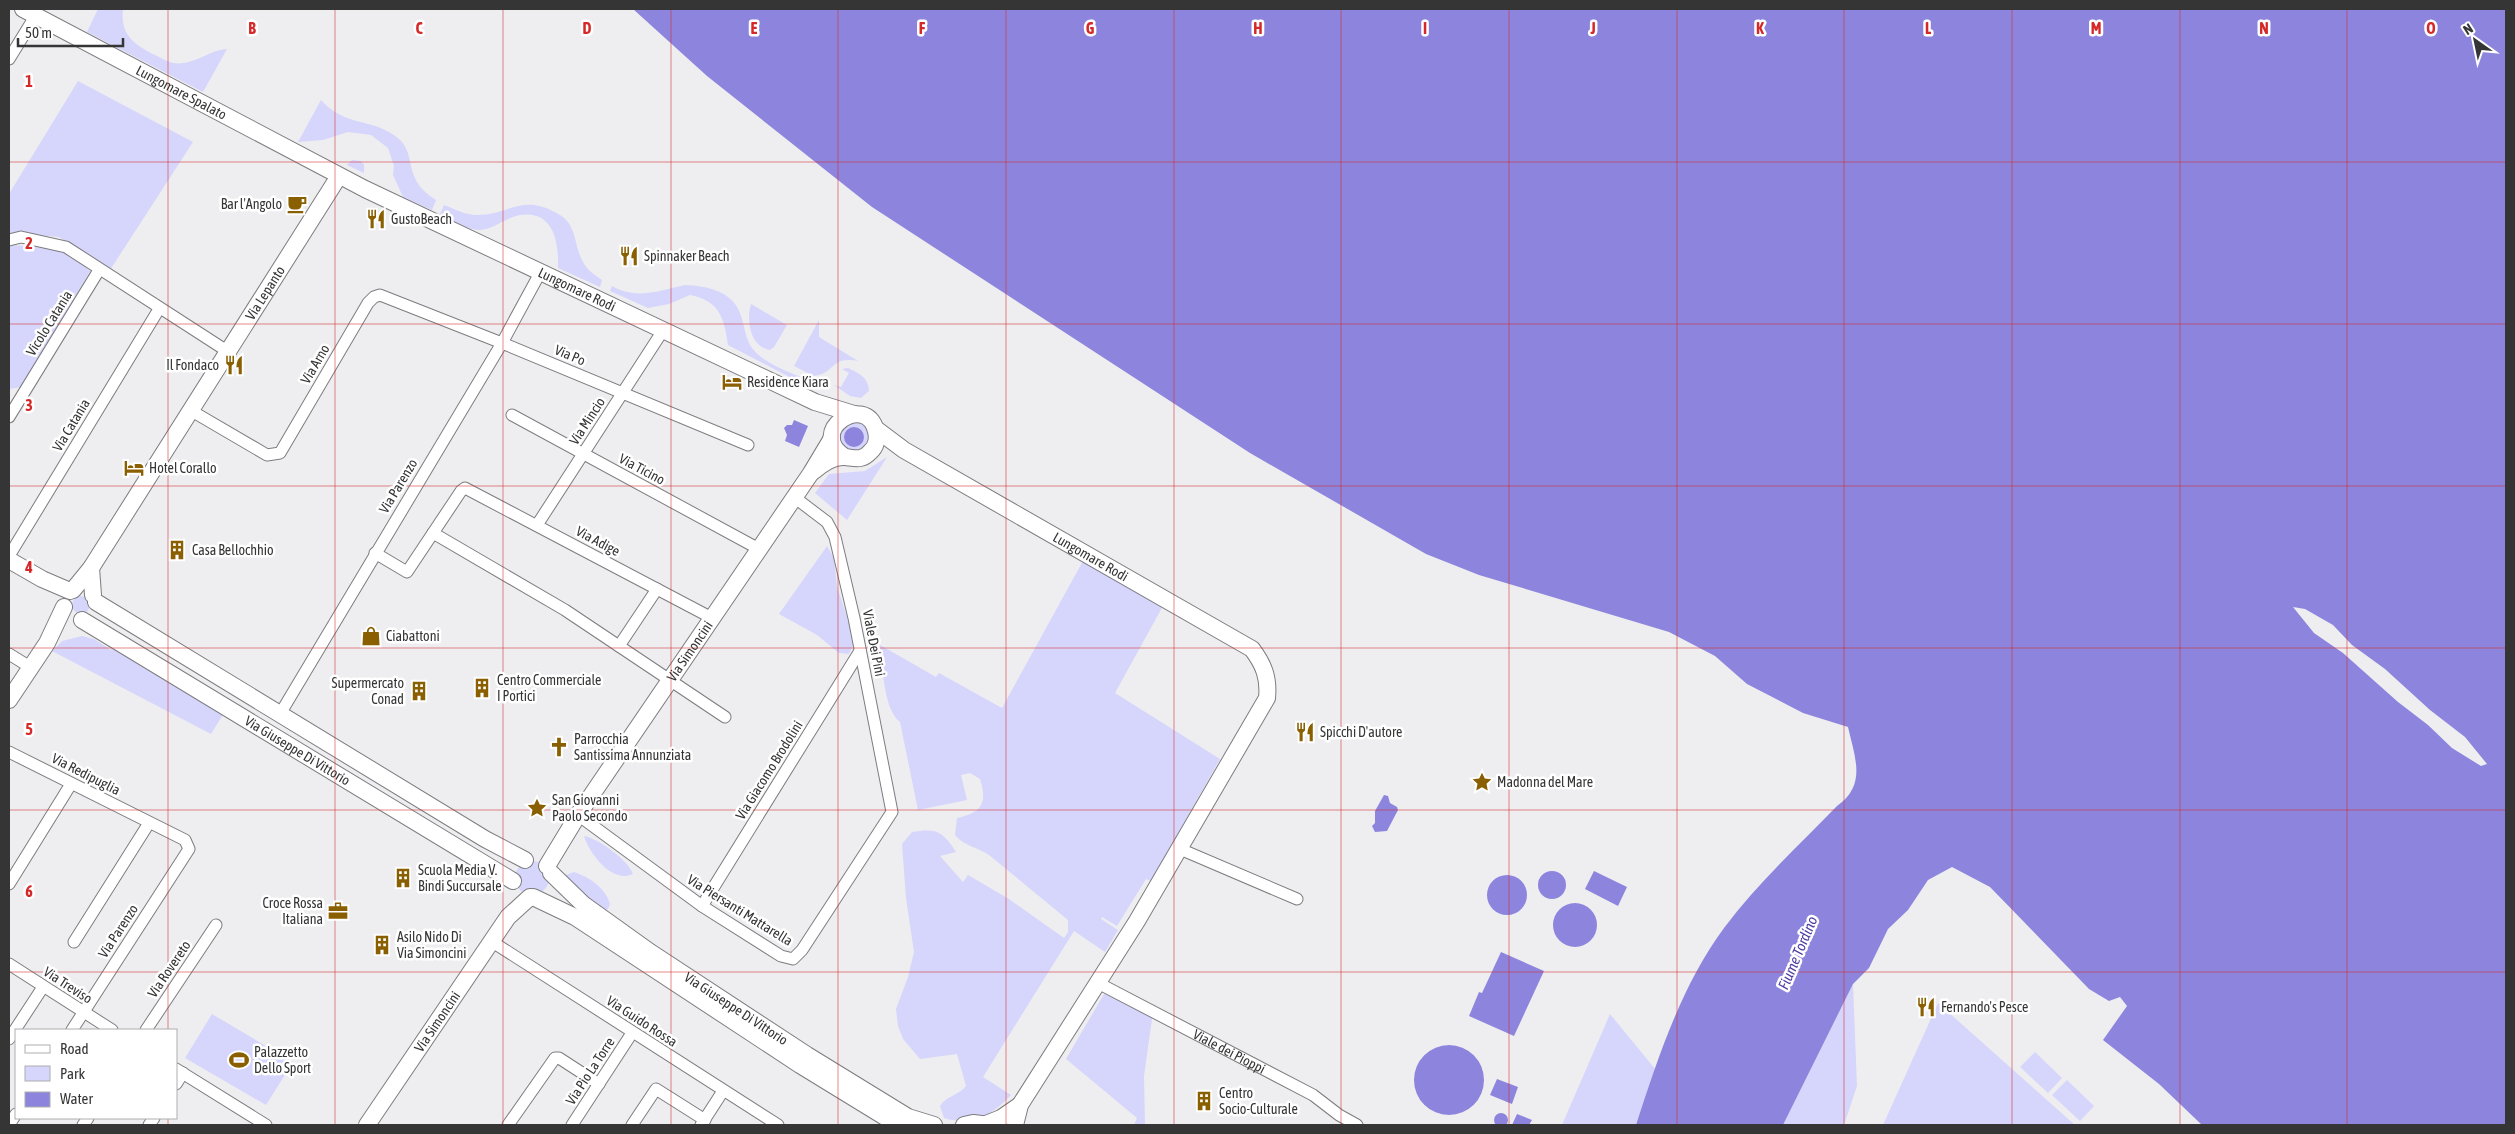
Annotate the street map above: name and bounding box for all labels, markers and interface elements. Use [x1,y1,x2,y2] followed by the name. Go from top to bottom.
[18,15,122,47] scale bar
[2450,15,2500,65] north arrow
[248,19,256,37] text: B
[415,19,423,37] text: C
[583,19,592,37] text: D
[751,19,758,37] text: E
[919,19,926,37] text: F
[1086,19,1095,37] text: G
[1253,19,1263,37] text: H
[1423,19,1427,37] text: I
[1589,19,1596,37] text: J
[1756,19,1764,37] text: K
[1925,19,1932,37] text: L
[2091,19,2101,37] text: M
[2259,19,2269,37] text: N
[2426,19,2436,37] text: O
[2460,20,2476,38] text: N
[25,24,52,41] text: 50 m
[133,62,229,123] street label: Lungomare Spalato
[25,72,33,90] text: 1
[286,193,308,215] cafe icon: Bar l'Angolo
[221,196,282,212] place label: Bar l'Angolo
[365,208,387,230] restaurant icon: GustoBeach
[391,211,452,227] place label: GustoBeach
[25,234,33,252] text: 2
[618,245,640,267] restaurant icon: Spinnaker Beach
[644,248,730,264] place label: Spinnaker Beach
[242,263,288,323] street label: Via Lepanto
[536,264,618,314] street label: Lungomare Rodi
[23,287,75,359] street label: Vicolo Catania
[297,341,333,387] street label: Via Arno
[552,341,588,369] street label: Via Po
[223,354,245,376] restaurant icon: Il Fondaco
[166,357,219,373] place label: Il Fondaco
[721,371,743,393] hotel icon: Residence Kiara
[747,374,829,390] place label: Residence Kiara
[566,394,608,448] street label: Via Mincio
[25,396,33,414] text: 3
[49,396,93,454] street label: Via Catania
[616,450,668,488] street label: Via Ticino
[376,456,420,516] street label: Via Parenzo
[123,457,145,479] hotel icon: Hotel Corallo
[149,460,217,476] place label: Hotel Corallo
[573,523,623,559] street label: Via Adige
[1050,529,1131,584] street label: Lungomare Rodi
[166,539,188,561] building icon: Casa Bellochhio
[192,542,274,558] place label: Casa Bellochhio
[24,558,33,576] text: 4
[860,608,888,678] street label: Viale Dei Pini
[663,618,716,684] street label: Via Simoncini
[360,625,382,647] shop icon: Ciabattoni
[386,628,440,644] place label: Ciabattoni
[497,672,601,704] place label: Centro Commerciale I Portici
[332,675,404,707] place label: Supermercato Conad
[471,677,493,699] building icon: Centro Commerciale I Portici
[408,680,430,702] building icon: Supermercato Conad
[242,712,353,789] street label: Via Giuseppe Di Vittorio
[732,718,806,822] street label: Via Giacomo Brodolini
[25,720,33,738] text: 5
[1294,721,1316,743] restaurant icon: Spicchi D'autore
[1320,724,1402,740] place label: Spicchi D'autore
[574,731,691,763] place label: Parrocchia Santissima Annunziata
[548,736,570,758] church icon: Parrocchia Santissima Annunziata
[49,750,123,798] street label: Via Redipuglia
[1471,771,1493,793] place icon: Madonna del Mare
[1497,774,1593,790] place label: Madonna del Mare
[552,792,628,824] place label: San Giovanni Paolo Secondo
[526,797,548,819] place icon: San Giovanni Paolo Secondo
[418,862,502,894] place label: Scuola Media V. Bindi Succursale
[392,867,414,889] building icon: Scuola Media V. Bindi Succursale
[684,871,796,949] street label: Via Piersanti Mattarella
[25,882,33,900] text: 6
[263,895,323,927] place label: Croce Rossa Italiana
[327,900,349,922] office icon: Croce Rossa Italiana
[95,901,141,961] street label: Via Parenzo
[1774,914,1821,992] water label: Fiume Tordino
[397,929,466,961] place label: Asilo Nido Di Via Simoncini
[371,934,393,956] building icon: Asilo Nido Di Via Simoncini
[144,938,194,1000] street label: Via Rovereto
[41,963,95,1007] street label: Via Treviso
[681,969,791,1048] street label: Via Giuseppe Di Vittorio
[411,988,463,1055] street label: Via Simoncini
[604,992,680,1050] street label: Via Guido Rossa
[1915,996,1937,1018] restaurant icon: Fernando's Pesce
[1941,999,2028,1015] place label: Fernando's Pesce
[1190,1026,1268,1077] street label: Viale dei Pioppi
[15,1029,178,1119] legend
[562,1034,618,1108] street label: Via Pio La Torre
[60,1040,89,1057] text: Road
[254,1044,311,1076] place label: Palazzetto Dello Sport
[228,1049,250,1071] sports icon: Palazzetto Dello Sport
[60,1065,85,1082] text: Park
[1219,1085,1298,1117] place label: Centro Socio-Culturale
[60,1090,93,1107] text: Water
[1193,1090,1215,1112] building icon: Centro Socio-Culturale

